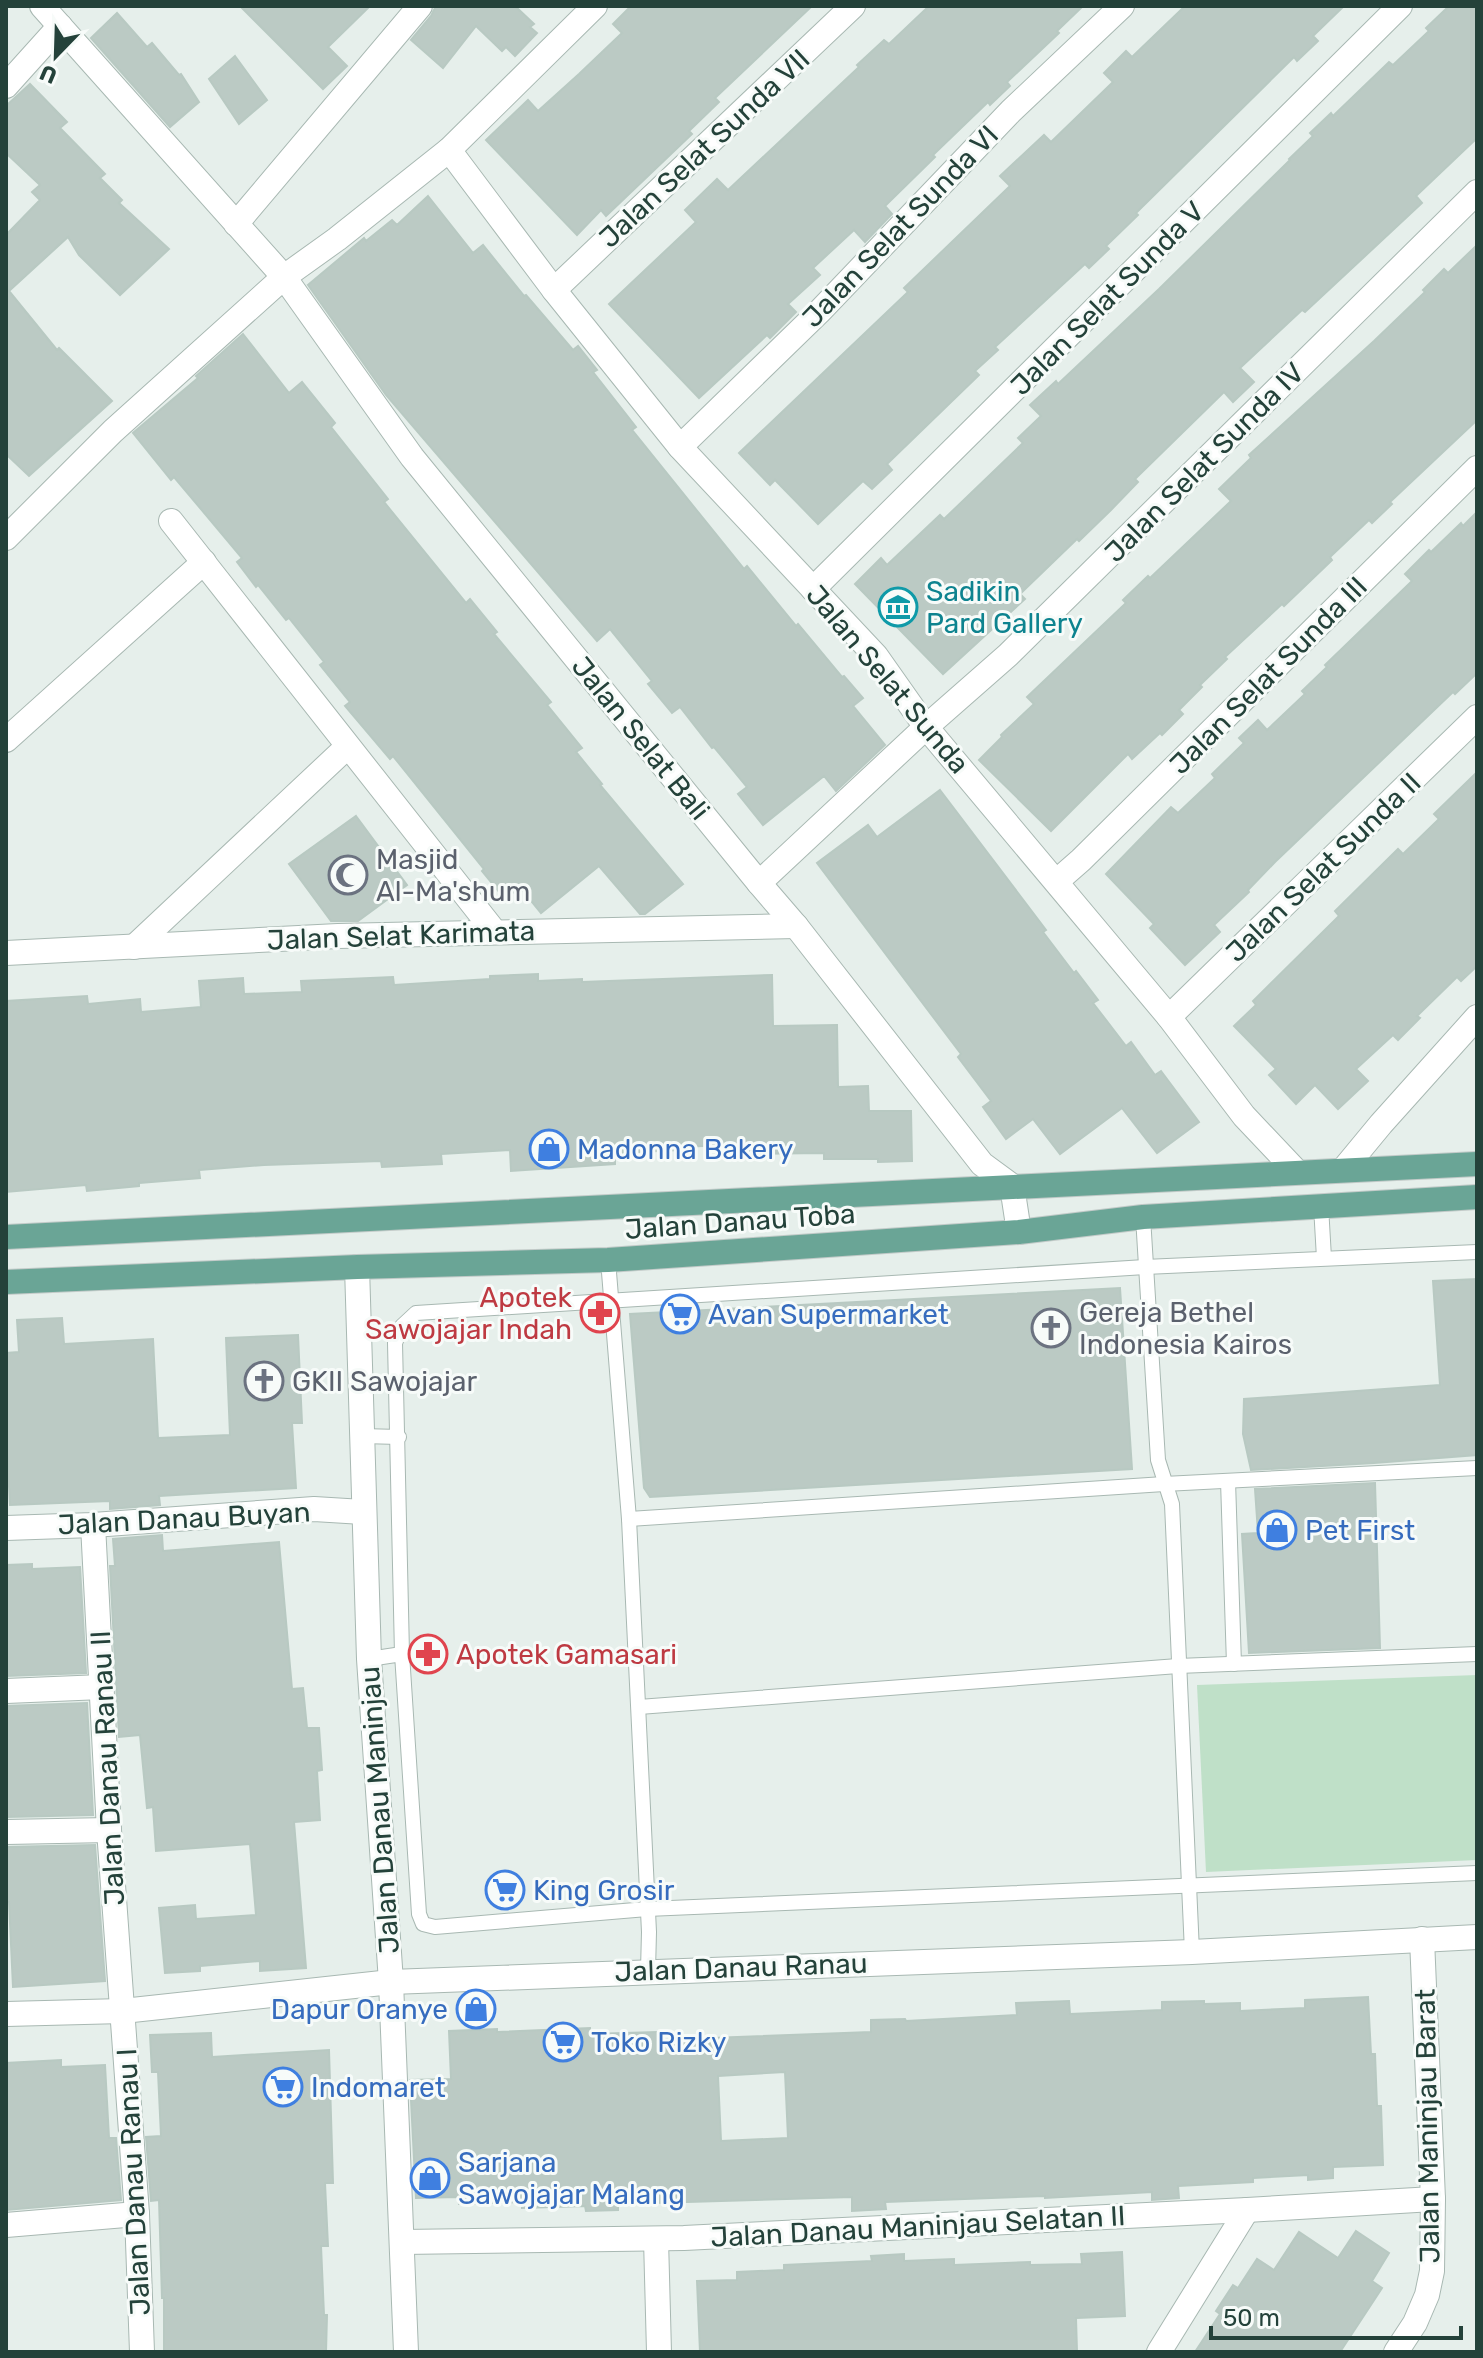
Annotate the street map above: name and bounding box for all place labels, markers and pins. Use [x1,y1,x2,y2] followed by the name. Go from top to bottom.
[926,575,1083,640] place label: Sadikin Pard Gallery
[877,586,919,628] museum icon: Sadikin Pard Gallery
[376,843,531,908] place label: Masjid Al-Ma'shum
[327,854,369,896] mosque icon: Masjid Al-Ma'shum
[528,1128,570,1170] shop icon: Madonna Bakery
[577,1133,793,1166] place label: Madonna Bakery
[365,1281,573,1346] place label: Apotek Sawojajar Indah
[579,1292,621,1334] pharmacy icon: Apotek Sawojajar Indah
[659,1293,701,1335] supermarket icon: Avan Supermarket
[1079,1296,1292,1361] place label: Gereja Bethel Indonesia Kairos
[708,1298,949,1331] place label: Avan Supermarket
[1030,1307,1072,1349] church icon: Gereja Bethel Indonesia Kairos
[243,1360,285,1402] church icon: GKII Sawojajar
[292,1365,477,1398] place label: GKII Sawojajar
[1256,1509,1298,1551] shop icon: Pet First
[1305,1514,1415,1547] place label: Pet First
[407,1633,449,1675] pharmacy icon: Apotek Gamasari
[456,1638,677,1671] place label: Apotek Gamasari
[484,1869,526,1911] supermarket icon: King Grosir
[533,1874,675,1907] place label: King Grosir
[455,1988,497,2030] shop icon: Dapur Oranye
[271,1993,448,2026] place label: Dapur Oranye
[542,2021,584,2063] supermarket icon: Toko Rizky
[591,2026,727,2059] place label: Toko Rizky
[262,2066,304,2108] supermarket icon: Indomaret
[311,2071,446,2104] place label: Indomaret
[458,2146,685,2211] place label: Sarjana Sawojajar Malang
[409,2157,451,2199] shop icon: Sarjana Sawojajar Malang

